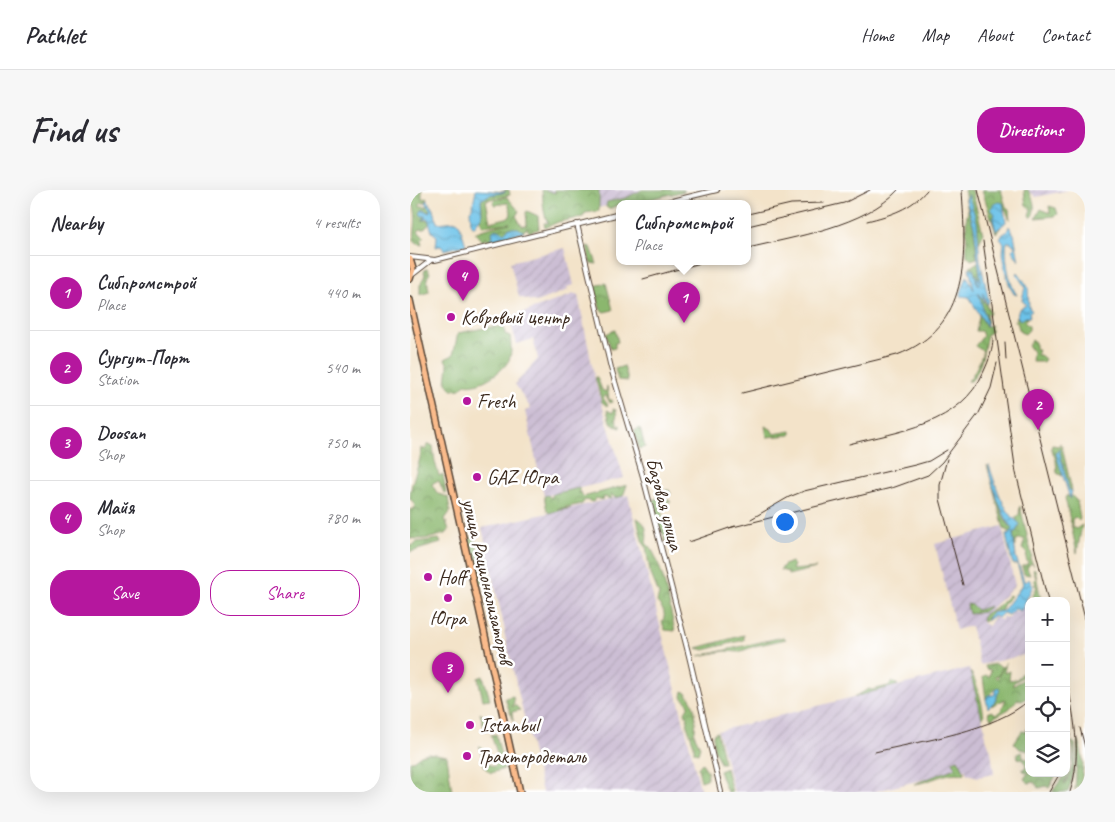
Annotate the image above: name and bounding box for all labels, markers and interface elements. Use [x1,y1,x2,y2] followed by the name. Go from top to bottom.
[25,20,85,50] text: Pathlet
[861,24,894,46] text: Home
[922,24,949,46] text: Map
[977,24,1013,46] text: About
[1041,24,1090,46] text: Contact
[977,107,1085,153] button: Directions
[30,108,117,153] text: Find us
[616,200,751,265] popup
[50,210,103,236] text: Nearby
[634,211,733,235] text: Сибпромстрой
[313,213,360,233] text: 4 results
[634,235,662,255] text: Place
[447,260,479,301] pin: 4
[97,271,196,295] text: Сибпромстрой
[668,282,700,323] pin: 1
[62,283,70,303] text: 1
[326,283,360,303] text: 440 m
[97,295,125,315] text: Place
[461,305,571,330] place label: Ковровый центр
[445,311,457,323] marker: Ковровый центр
[97,346,189,370] text: Сургут-Порт
[62,358,70,378] text: 2
[326,358,360,378] text: 540 m
[97,370,139,390] text: Station
[477,389,516,414] place label: Fresh
[1022,389,1054,430] pin: 2
[461,395,473,407] marker: Fresh
[97,421,145,445] text: Doosan
[62,433,70,453] text: 3
[326,433,360,453] text: 750 m
[97,445,124,465] text: Shop
[639,455,689,555] street label: Базовая улица
[487,465,559,490] place label: GAZ Югра
[471,471,483,483] marker: GAZ Югра
[456,495,520,670] street label: улица Рационализаторов
[97,496,134,520] text: Майя
[62,508,70,528] text: 4
[326,508,360,528] text: 780 m
[772,509,798,535] your location
[97,520,124,540] text: Shop
[438,565,470,590] place label: Hoff
[50,570,200,616] button: Save
[210,570,360,616] button: Share
[422,571,434,583] marker: Hoff
[442,592,454,604] marker: Югра
[1025,597,1070,777] map controls
[1025,597,1070,642] button: +
[430,606,467,631] place label: Югра
[1025,642,1070,687] button: −
[432,652,464,693] pin: 3
[1025,687,1070,732] button: locate
[480,713,542,738] place label: Istanbul
[464,719,476,731] marker: Istanbul
[1025,732,1070,777] button: layers
[477,744,587,769] place label: Трактородеталь
[461,750,473,762] marker: Трактородеталь

